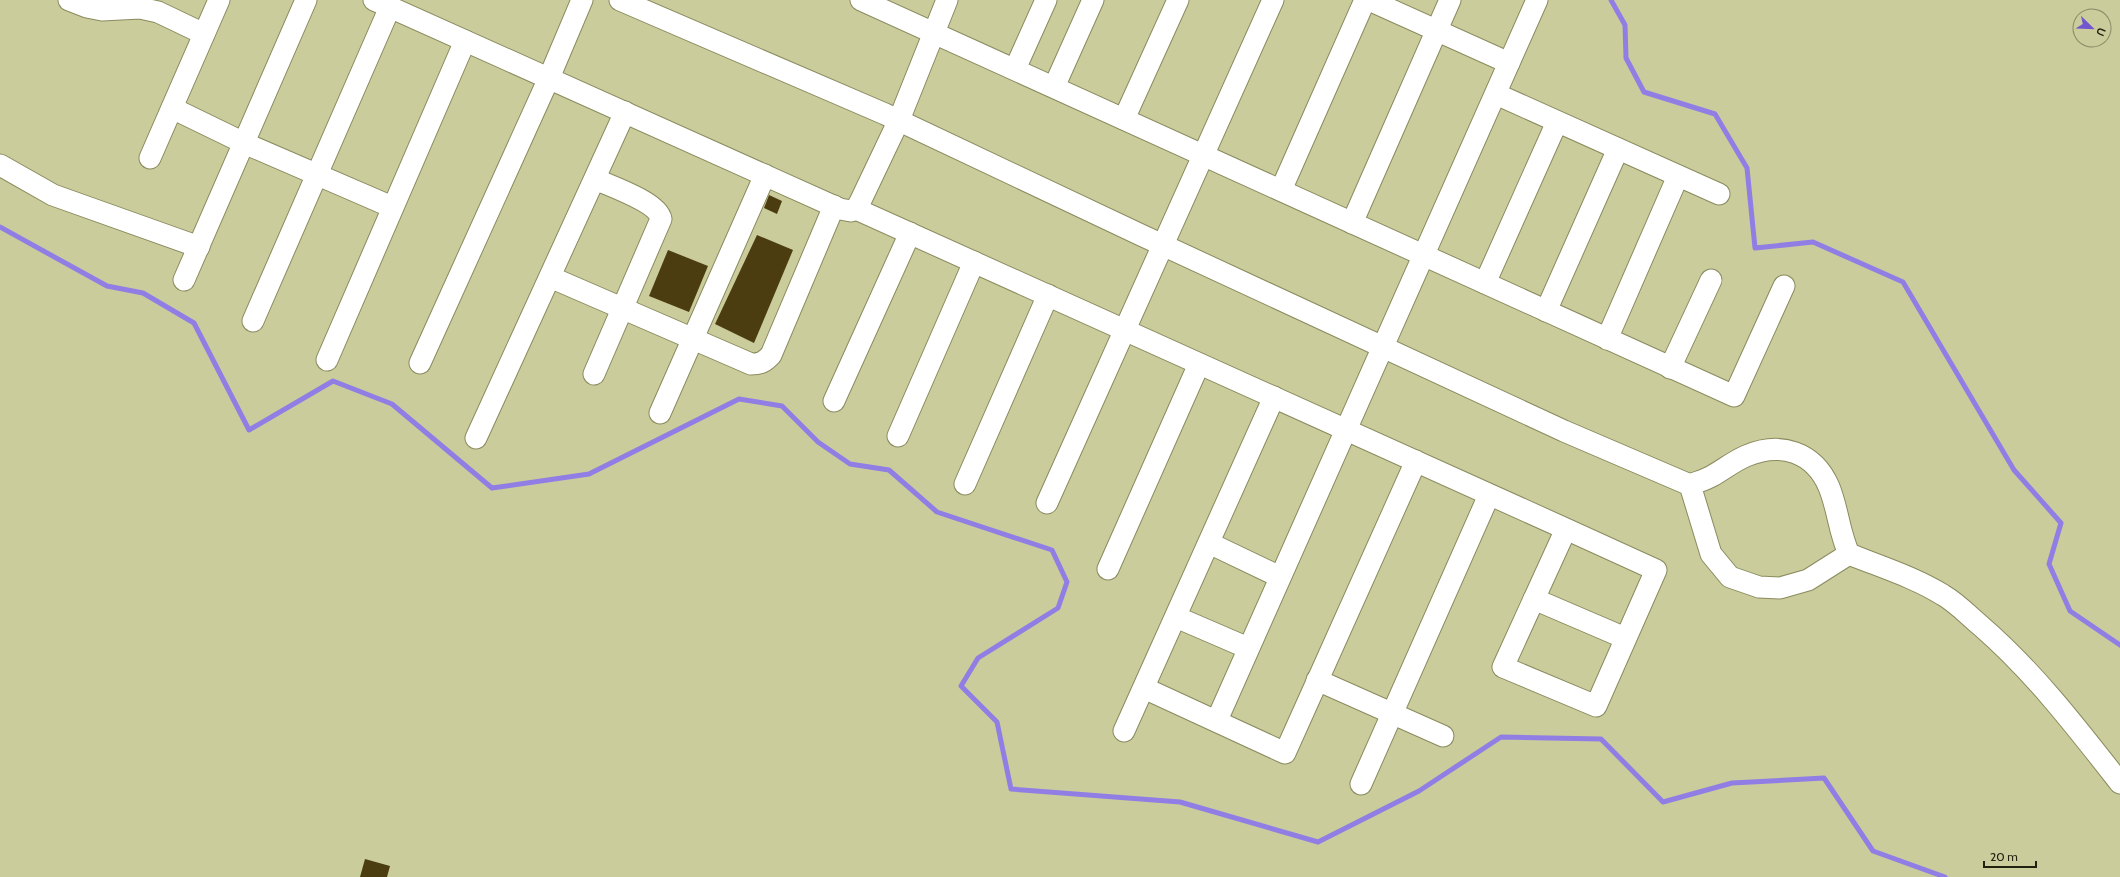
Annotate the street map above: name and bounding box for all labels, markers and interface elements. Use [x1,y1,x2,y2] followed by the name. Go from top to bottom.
[2072,8,2112,48] north arrow
[2093,26,2109,38] text: U
[1984,843,2036,869] scale bar
[1990,849,2018,864] text: 20 m

